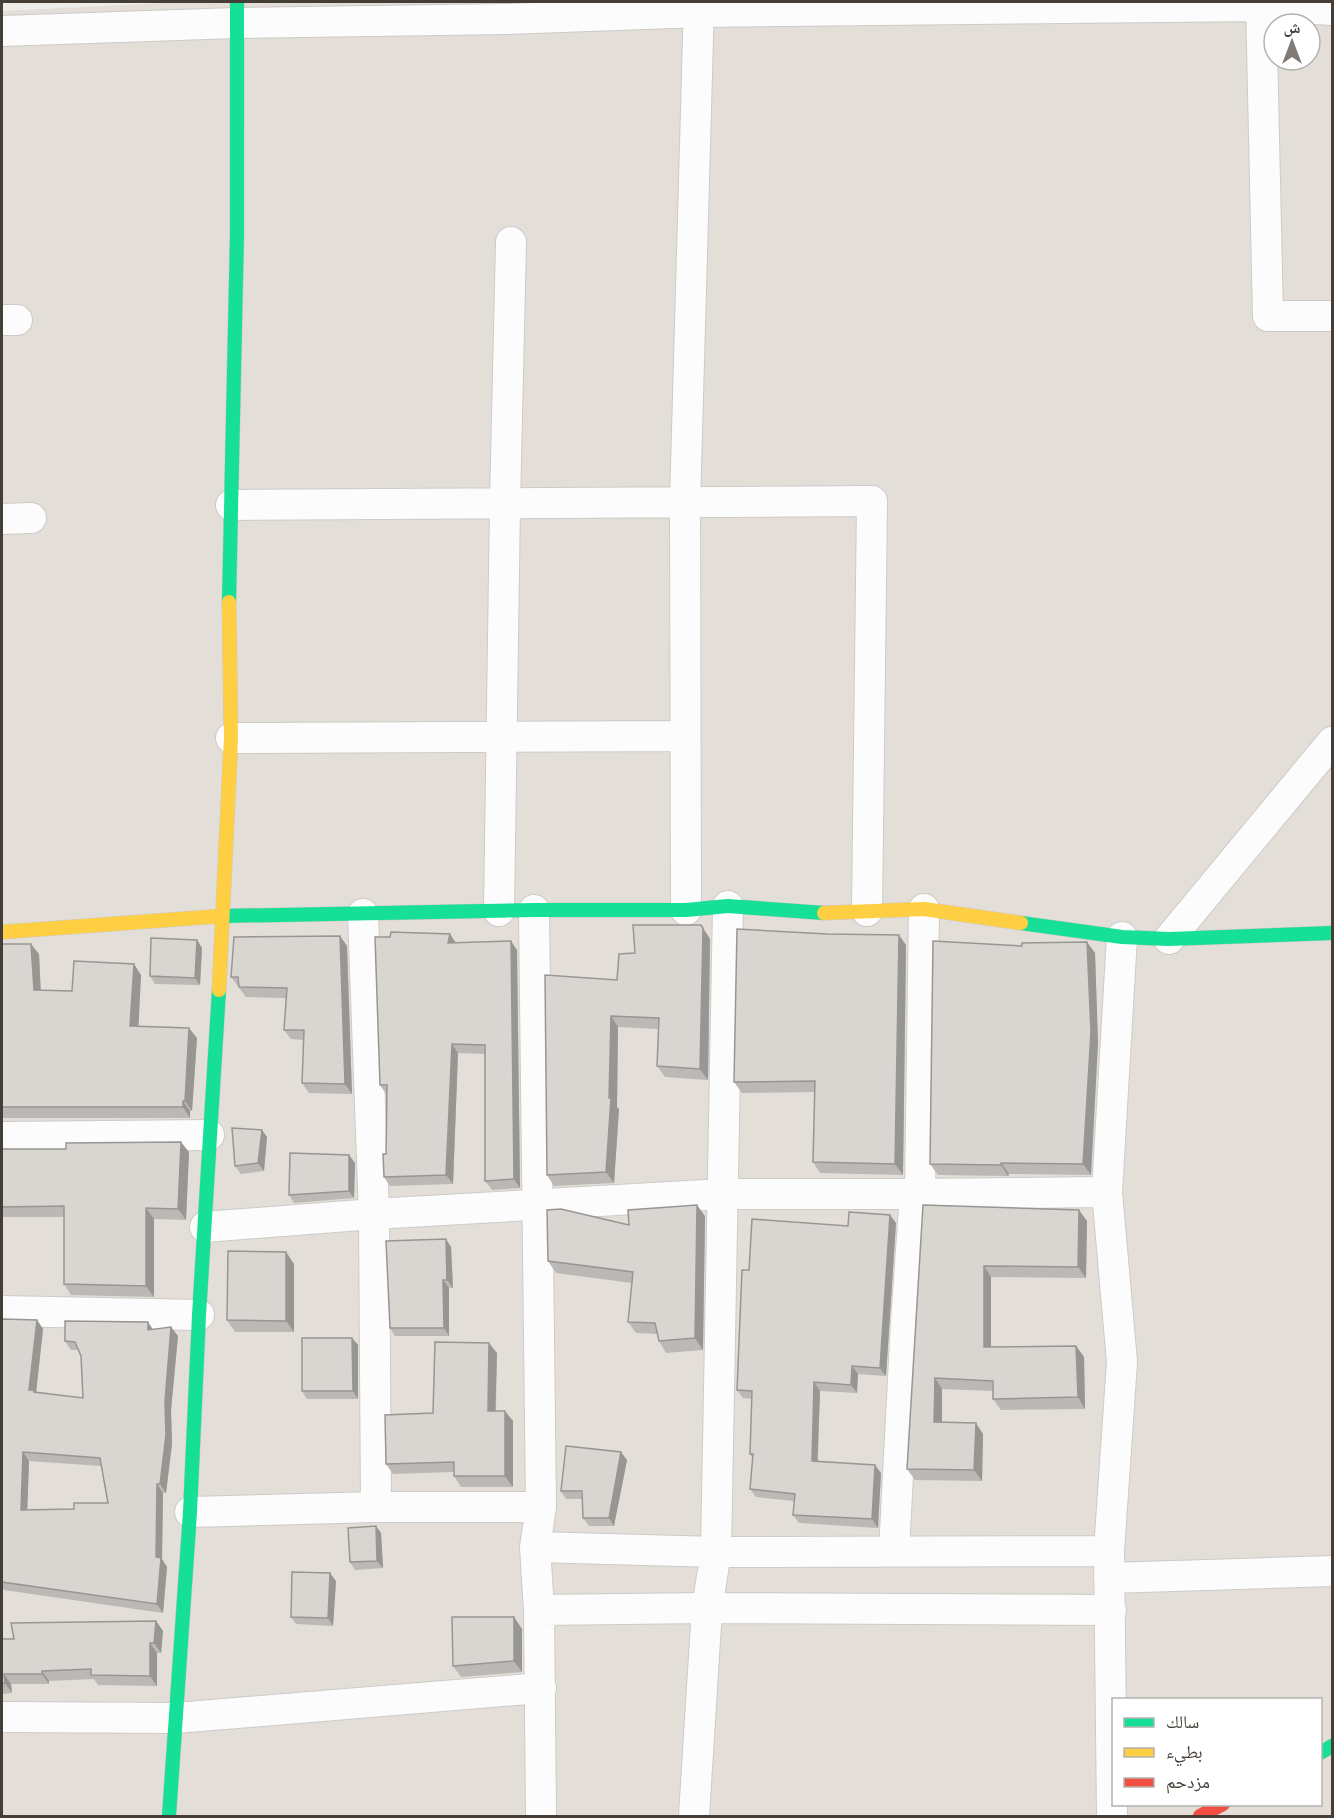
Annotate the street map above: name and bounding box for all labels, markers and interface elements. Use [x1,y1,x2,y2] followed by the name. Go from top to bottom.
[1262,12,1322,72] north arrow
[1284,16,1301,38] text: ش
[1112,1698,1322,1806] legend
[1166,1709,1199,1734] text: سالك
[1166,1739,1203,1767] text: بطيء
[1166,1769,1210,1794] text: مزدحم

